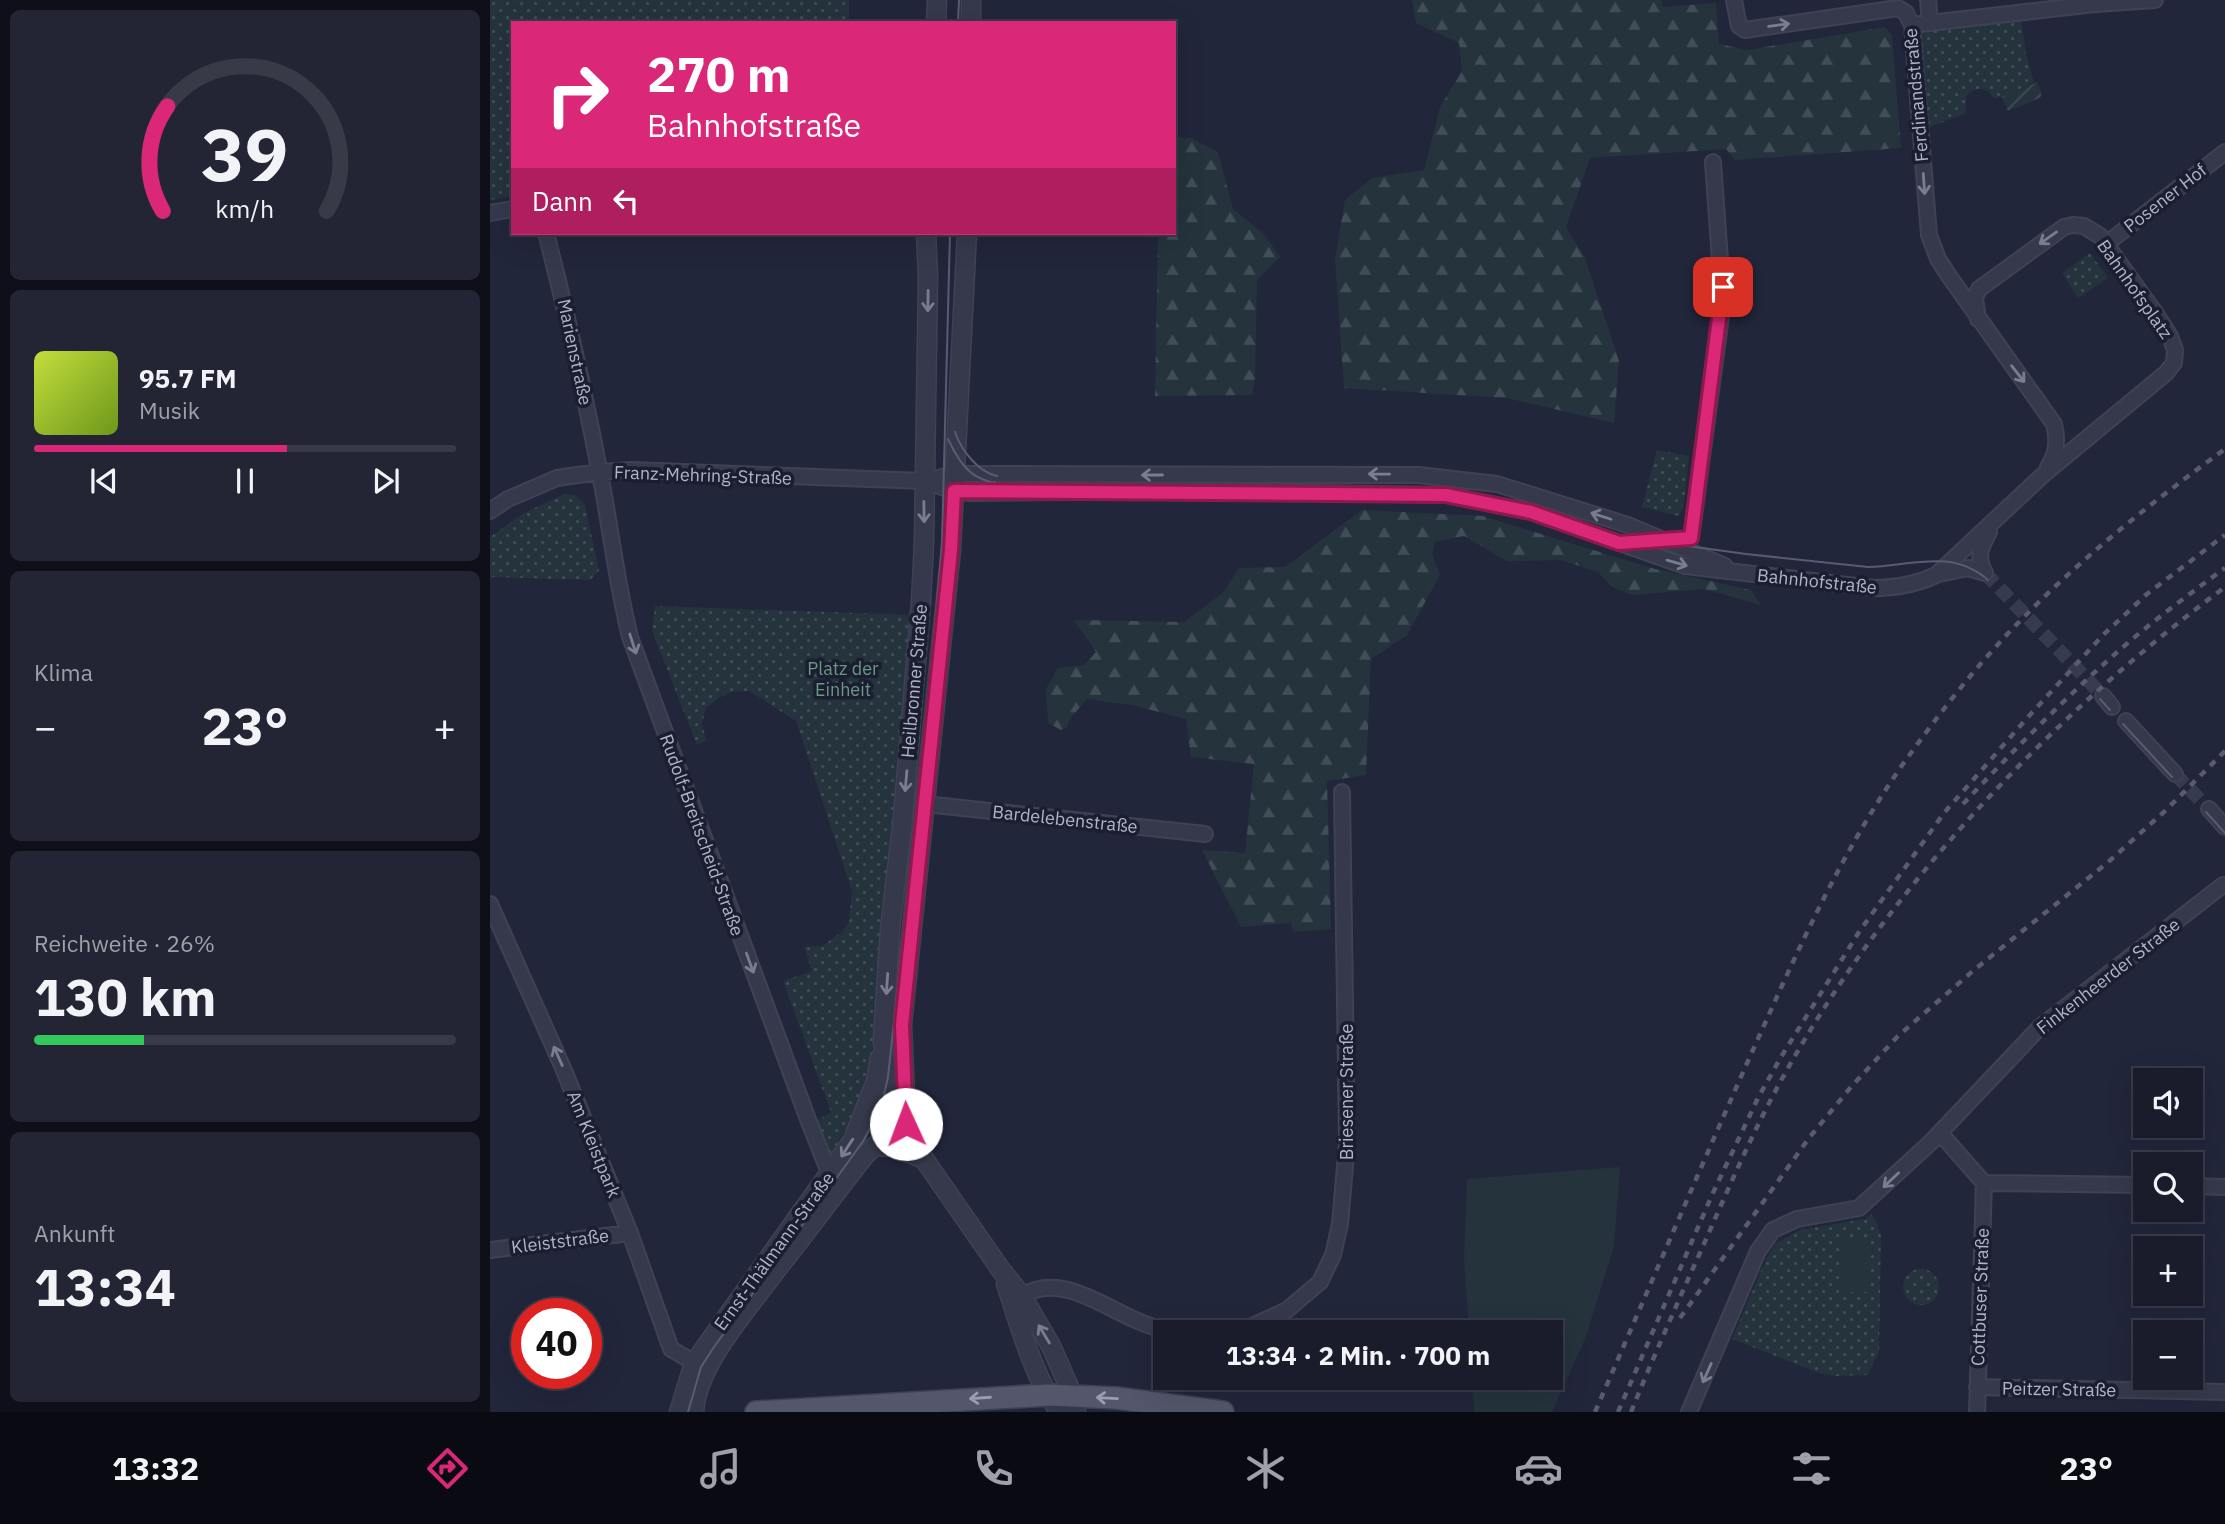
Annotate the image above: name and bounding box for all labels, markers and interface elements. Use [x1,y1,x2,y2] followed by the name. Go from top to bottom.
[1767,18,1790,31] one-way arrow
[1899,27,1933,163] street label: Ferdinandstraße
[647,42,791,105] text: 270 m
[532,49,623,140] icon: right
[647,104,861,146] text: Bahnhofstraße
[201,107,289,202] text: 39
[2119,158,2211,237] street label: Posener Hof
[1918,172,1931,195] one-way arrow
[607,182,645,220] icon: left
[532,184,593,218] text: Dann
[216,192,274,225] text: km/h
[2039,231,2058,245] one-way arrow
[2092,235,2178,343] street label: Bahnhofsplatz
[1693,257,1753,317] pin
[1704,268,1742,306] icon: arrive
[921,289,935,312] one-way arrow
[553,297,597,407] street label: Marienstraße
[139,361,237,395] text: 95.7 FM
[2011,364,2026,382] one-way arrow
[139,395,200,425] text: Musik
[614,460,792,490] street label: Franz-Mehring-Straße
[85,462,123,500] icon: previous
[226,462,264,500] icon: pause
[367,462,405,500] icon: next
[1140,468,1163,482] one-way arrow
[1368,468,1391,481] one-way arrow
[917,500,931,523] one-way arrow
[1591,509,1613,521] one-way arrow
[1666,557,1688,570] one-way arrow
[1756,563,1878,599] street label: Bahnhofstraße
[896,603,932,759] street label: Heilbronner Straße
[627,633,640,655] one-way arrow
[34,657,93,687] text: Klima
[807,657,879,701] park label: Platz der Einheit
[202,692,288,759] text: 23°
[34,702,57,751] text: −
[433,702,456,751] text: +
[655,731,749,939] street label: Rudolf-Breitscheid-Straße
[899,770,912,792] one-way arrow
[991,800,1139,838] street label: Bardelebenstraße
[2032,913,2185,1039] street label: Finkenheerder Straße
[34,928,215,958] text: Reichweite · 26%
[745,952,757,974] one-way arrow
[34,963,216,1030] text: 130 km
[880,972,893,995] one-way arrow
[1335,1024,1358,1160] street label: Briesener Straße
[550,1046,563,1068] one-way arrow
[2133,1068,2203,1390] map controls
[2133,1068,2203,1138] button: sound
[562,1087,626,1201] street label: Am Kleistpark
[869,1087,943,1161] position arrow
[840,1138,855,1157] one-way arrow
[2133,1152,2203,1222] button: search
[709,1167,839,1335] street label: Ernst-Thälmann-Straße
[1882,1172,1900,1188] one-way arrow
[34,1218,115,1248] text: Ankunft
[510,1224,610,1258] street label: Kleiststraße
[1966,1227,1994,1366] street label: Cottbuser Straße
[2133,1236,2203,1306] button: +
[34,1253,176,1320] text: 13:34
[511,1298,602,1389] speed limit sign: 40
[2133,1320,2203,1390] button: −
[1037,1325,1051,1345] one-way arrow
[1226,1338,1490,1372] text: 13:34 · 2 Min. · 700 m
[1699,1362,1712,1383] one-way arrow
[2002,1377,2117,1401] street label: Peitzer Straße
[968,1391,991,1404] one-way arrow
[1096,1391,1118,1404] one-way arrow
[423,1444,472,1493] icon: directions
[696,1444,745,1493] icon: music
[969,1444,1018,1493] icon: phone
[1241,1444,1290,1493] icon: climate
[1514,1444,1563,1493] icon: car
[1787,1444,1836,1493] icon: filters
[112,1447,199,1489] text: 13:32
[2060,1447,2113,1489] text: 23°

